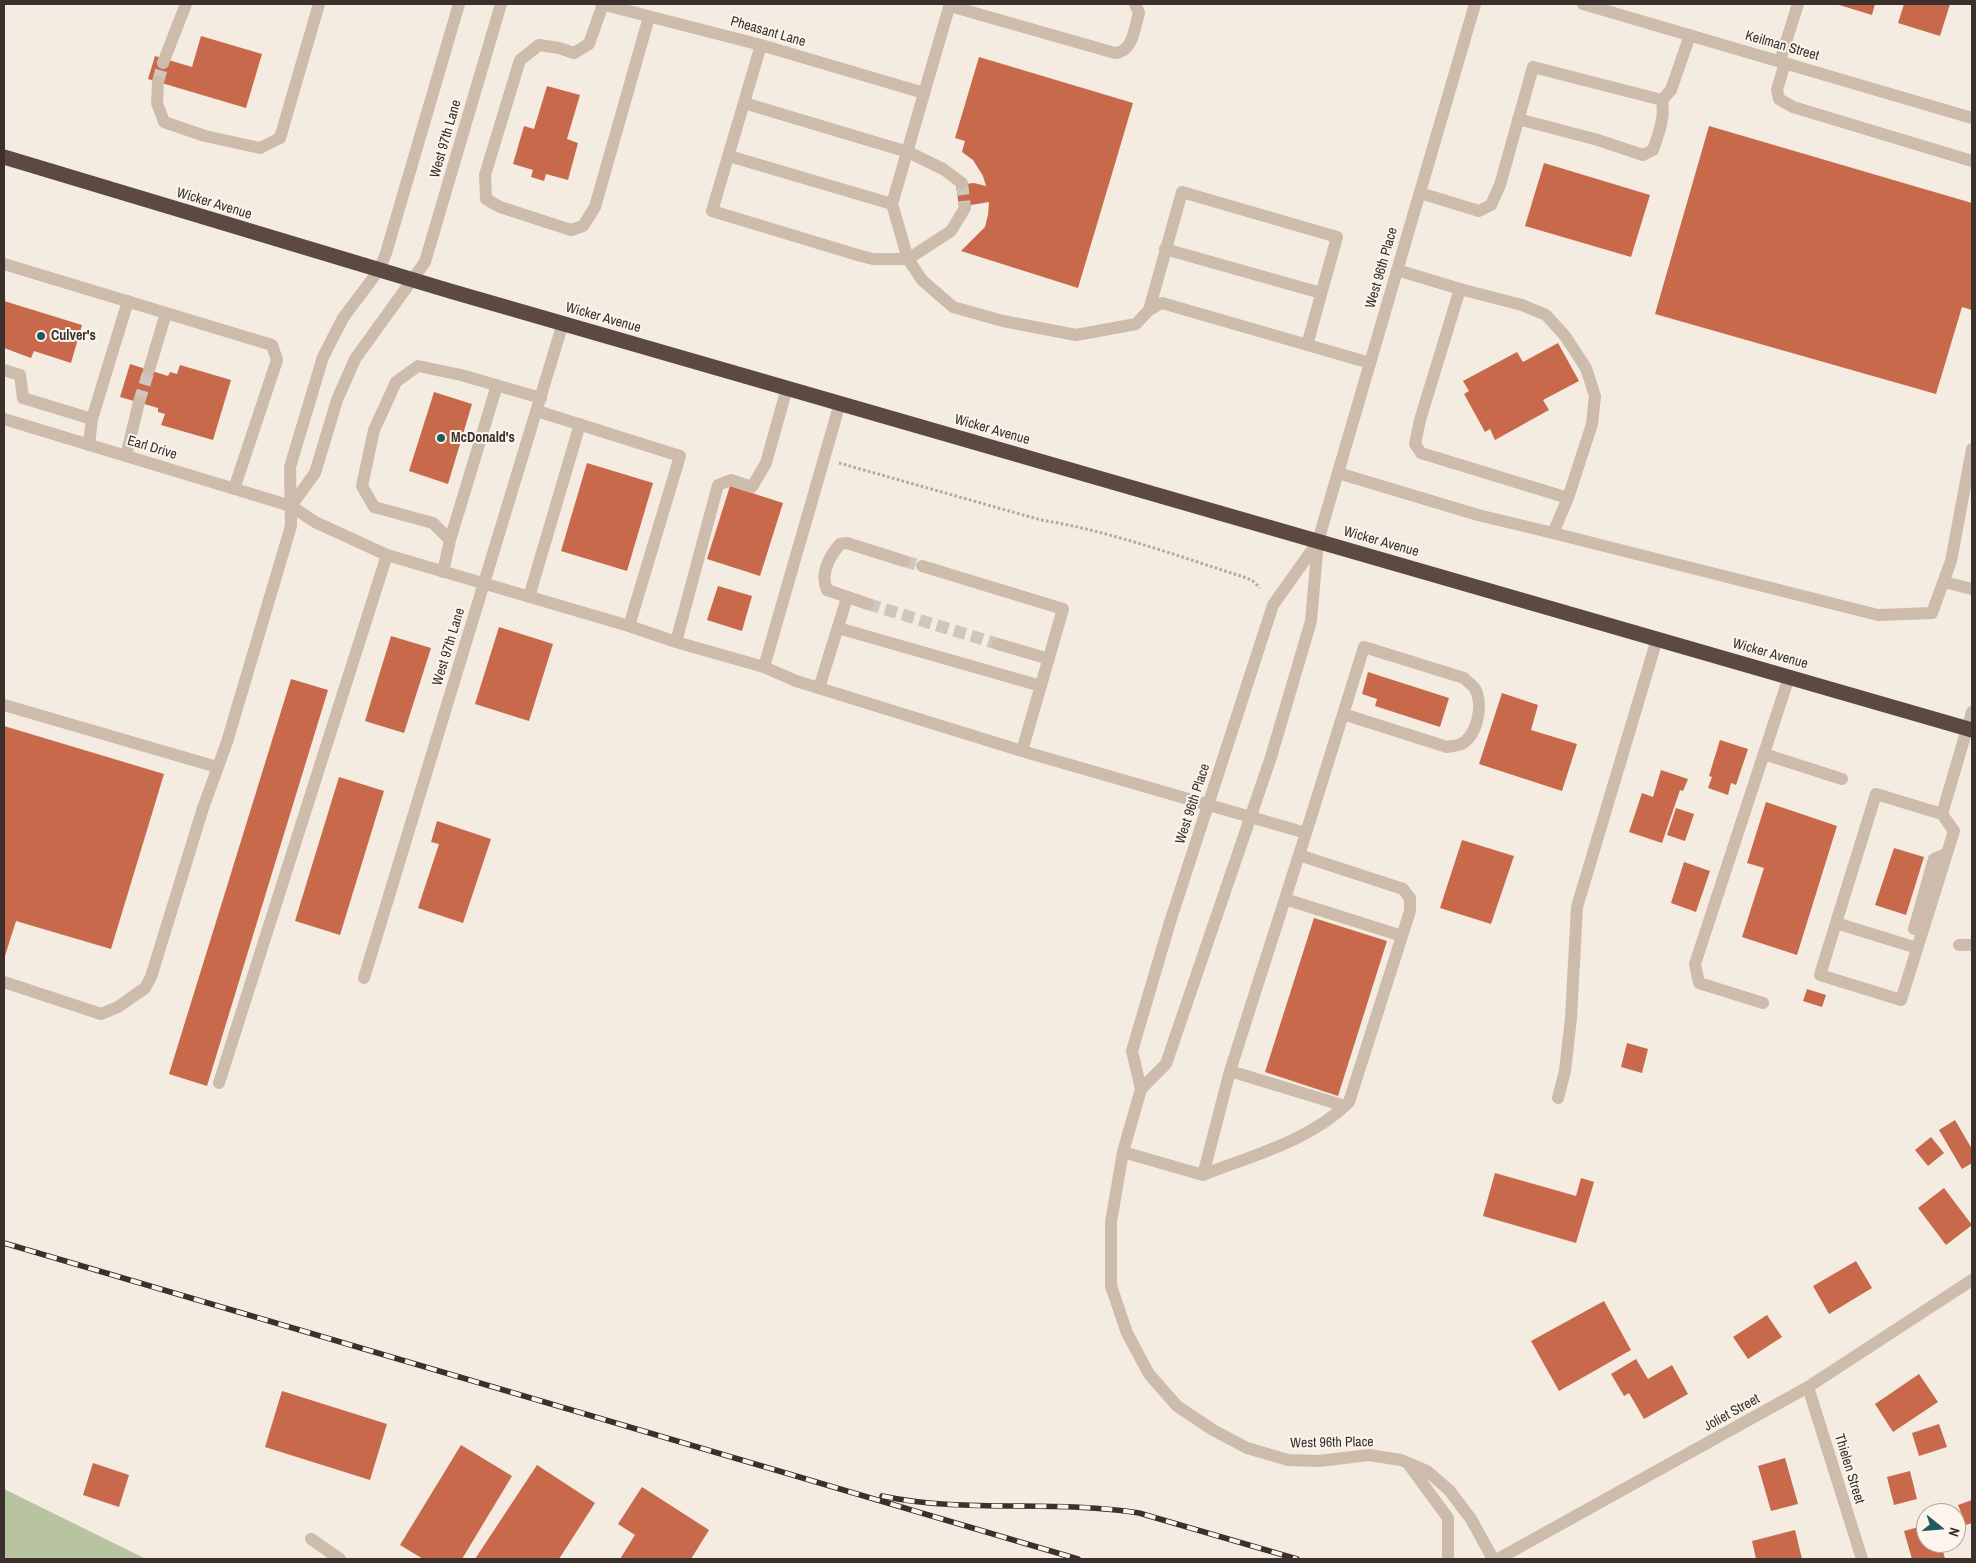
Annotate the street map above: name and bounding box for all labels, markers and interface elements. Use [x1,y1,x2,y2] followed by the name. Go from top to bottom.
[729,13,807,51] street label: Pheasant Lane
[1743,27,1821,65] street label: Keilman Street
[427,98,465,180] street label: West 97th Lane
[174,185,254,223] street label: Wicker Avenue
[1362,226,1402,310] street label: West 96th Place
[563,299,643,337] street label: Wicker Avenue
[51,328,96,344] place label: Culver's
[35,330,47,342] marker: Culver's
[952,411,1032,449] street label: Wicker Avenue
[451,430,515,446] place label: McDonald's
[435,432,447,444] marker: McDonald's
[125,433,179,463] street label: Earl Drive
[1341,523,1421,561] street label: Wicker Avenue
[429,606,469,688] street label: West 97th Lane
[1730,635,1810,673] street label: Wicker Avenue
[1172,762,1214,846] street label: West 96th Place
[1701,1391,1763,1435] street label: Joliet Street
[1830,1432,1868,1506] street label: Thielen Street
[1290,1434,1374,1452] street label: West 96th Place
[1916,1503,1966,1553] north arrow
[1945,1525,1964,1539] text: N

